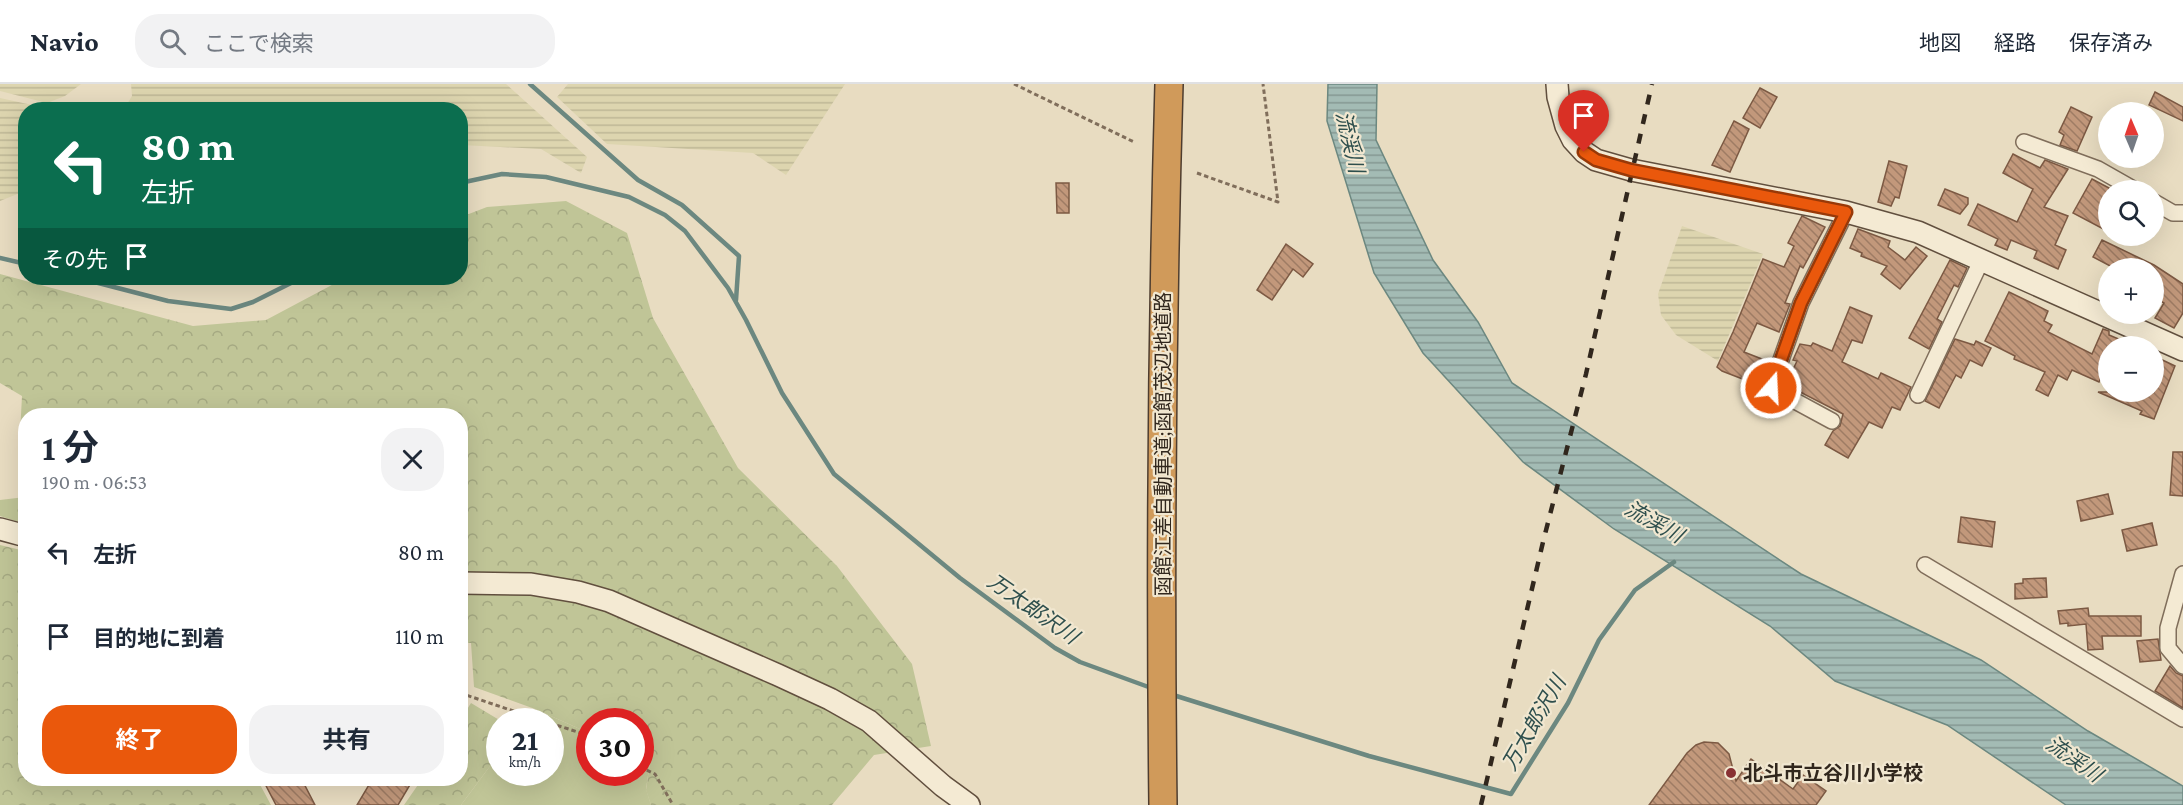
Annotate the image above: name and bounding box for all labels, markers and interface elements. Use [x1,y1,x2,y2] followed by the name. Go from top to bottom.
[135,14,555,68] search box
[156,25,189,58] icon: search
[30,26,99,57] text: Navio
[204,31,314,56] text: ここで検索
[1919,31,1961,55] text: 地図
[1994,31,2036,55] text: 経路
[2069,31,2153,55] text: 保存済み
[1558,90,1609,152] pin
[1567,99,1600,132] icon: arrive
[2098,102,2164,168] north arrow
[2098,102,2164,402] map controls
[1331,109,1369,177] water label: 流渓川
[141,122,235,169] text: 80 m
[42,126,120,204] icon: left
[141,178,195,208] text: 左折
[2098,180,2164,246] button: search
[120,240,153,273] icon: arrive
[42,247,108,272] text: その先
[2098,258,2164,324] button: +
[1152,292,1174,596] street label: 函館江差自動車道;函館茂辺地道路
[2098,336,2164,402] button: −
[1739,356,1803,420] position arrow
[42,428,98,468] text: 1 分
[381,428,444,491] button: close
[42,471,147,493] text: 190 m · 06:53
[1621,496,1689,549] water label: 流渓川
[42,536,75,569] icon: left
[398,540,444,565] text: 80 m
[93,542,137,567] text: 左折
[983,569,1085,650] water label: 万太郎沢川
[42,620,75,653] icon: arrive
[395,624,444,649] text: 110 m
[93,626,225,651] text: 目的地に到着
[1497,670,1572,774] water label: 万太郎沢川
[42,705,237,774] button: 終了
[249,705,444,774] button: 共有
[576,708,654,786] speed limit sign: 30
[512,723,538,756] text: 21
[2041,731,2108,788] water label: 流渓川
[509,754,541,770] text: km/h
[1743,762,1923,784] place label: 北斗市立谷川小学校
[1724,766,1738,780] marker: 北斗市立谷川小学校

